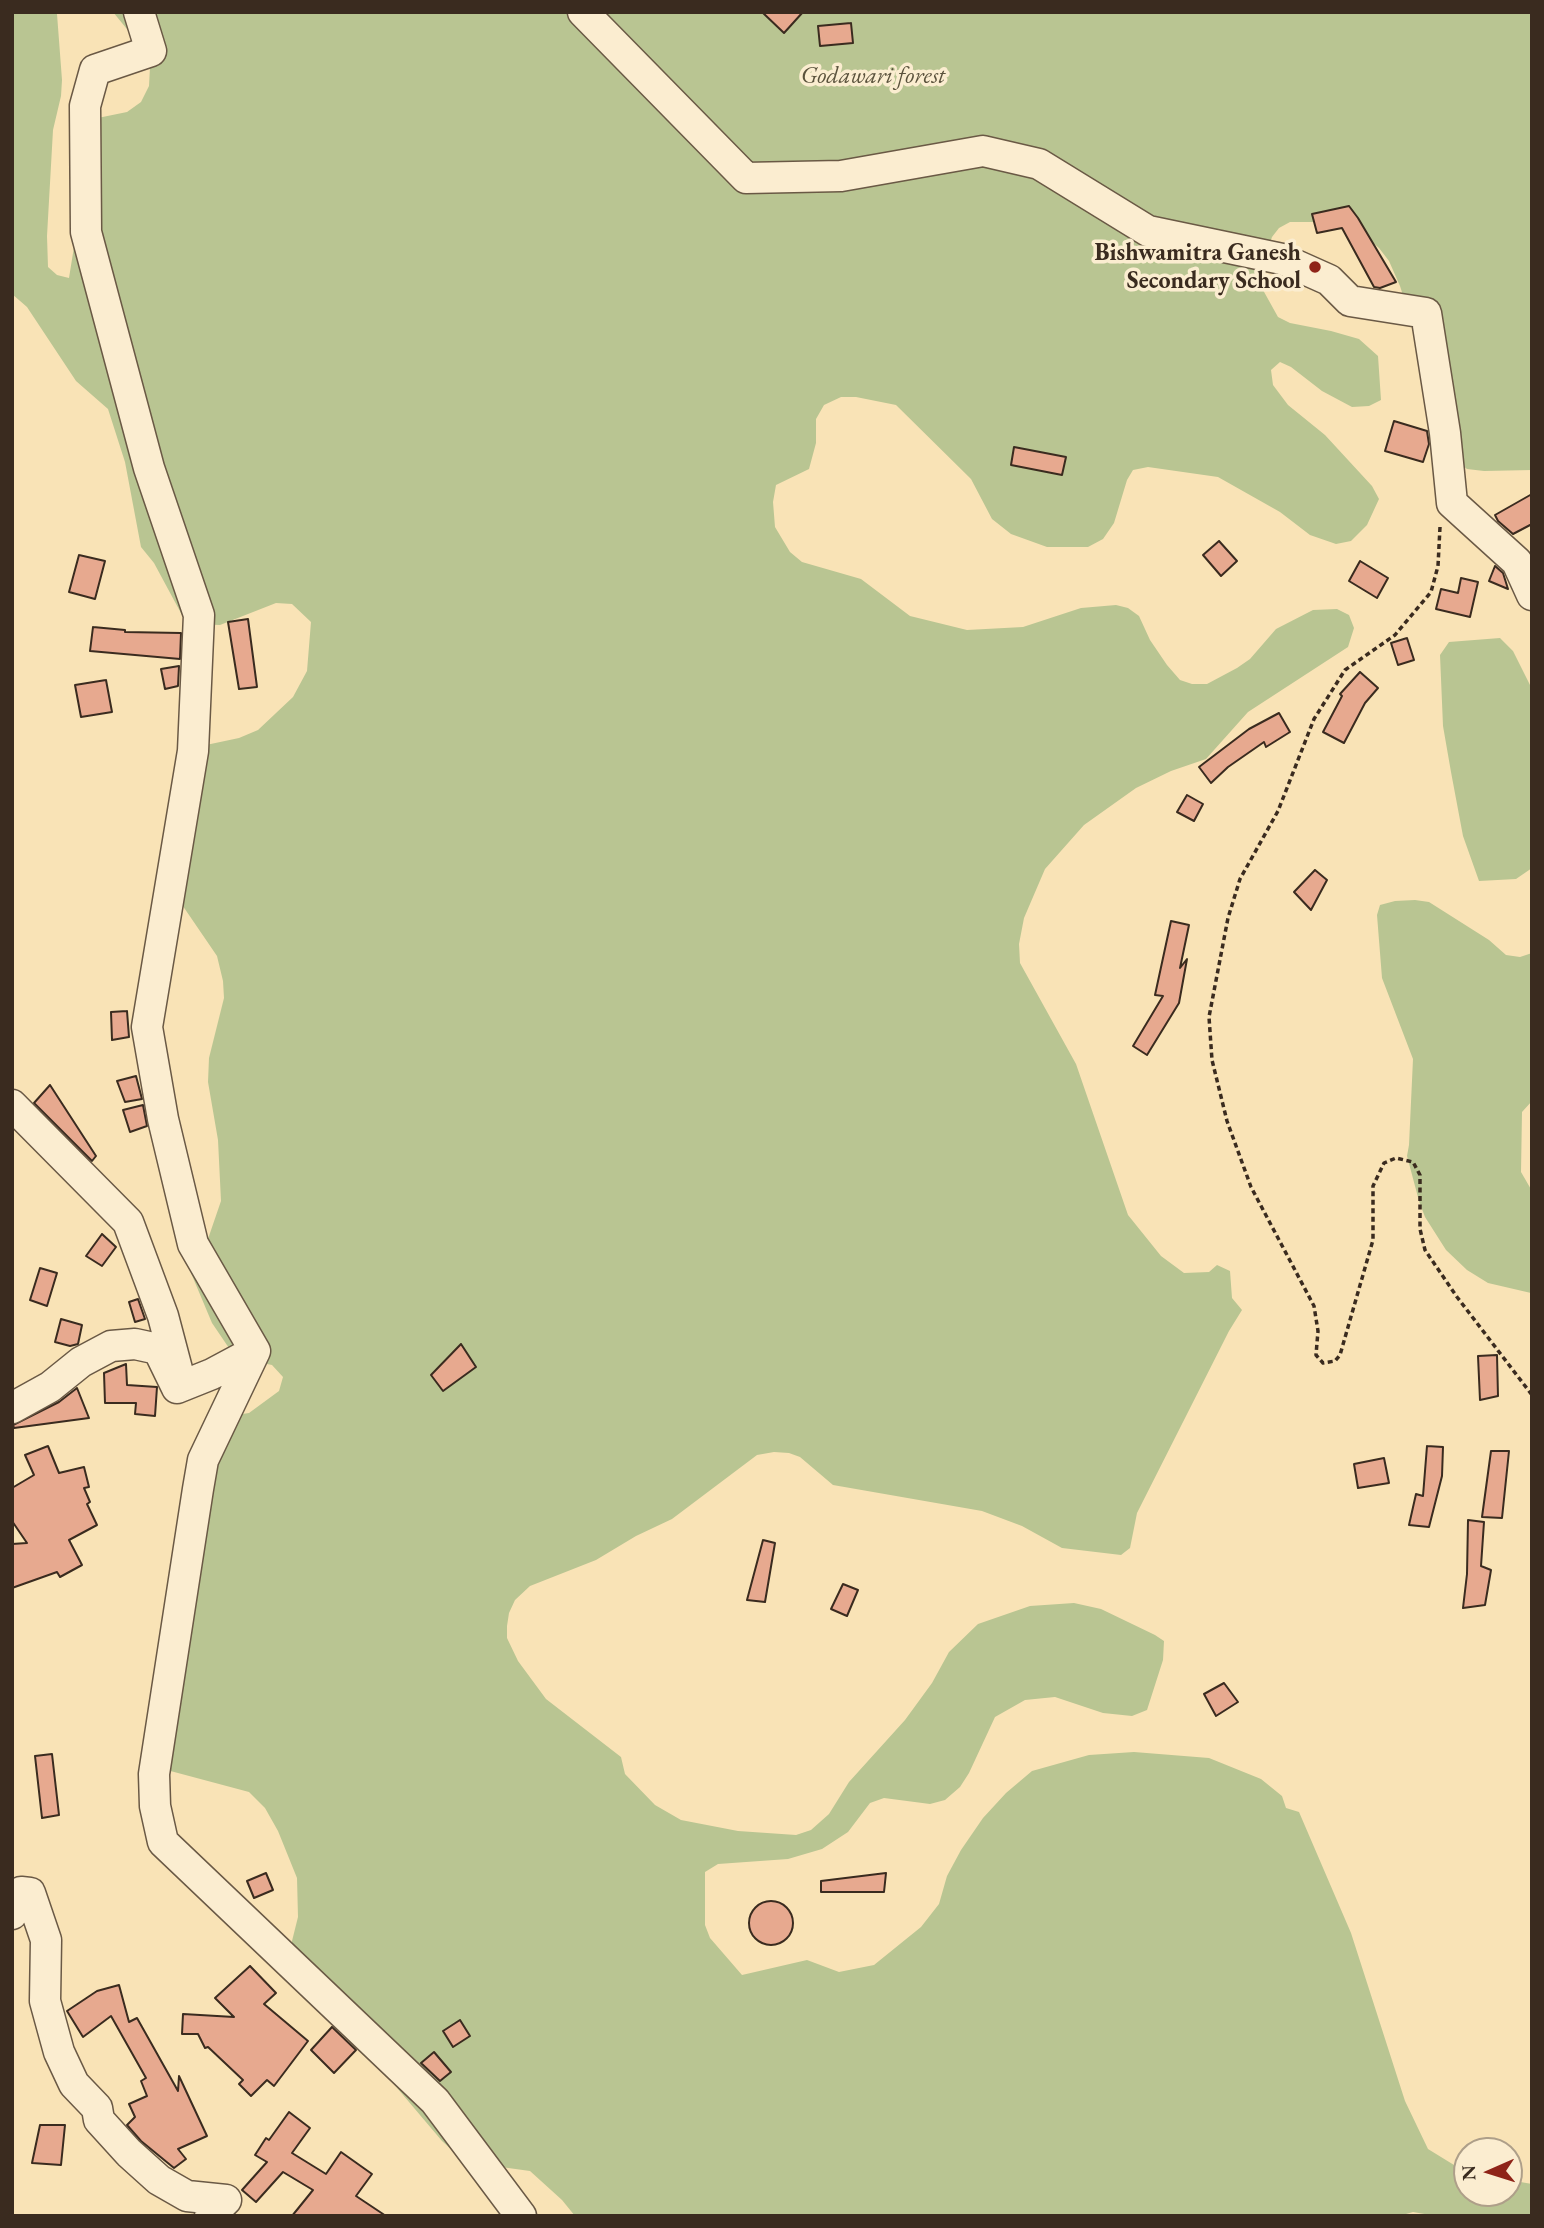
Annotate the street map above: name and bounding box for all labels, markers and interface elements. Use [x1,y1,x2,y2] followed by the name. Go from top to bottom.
[801,62,945,90] park label: Godawari forest
[1094,239,1301,295] place label: Bishwamitra Ganesh Secondary School
[1307,259,1323,275] marker: Bishwamitra Ganesh Secondary School
[1453,2137,1523,2207] north arrow
[1456,2165,1481,2181] text: N

